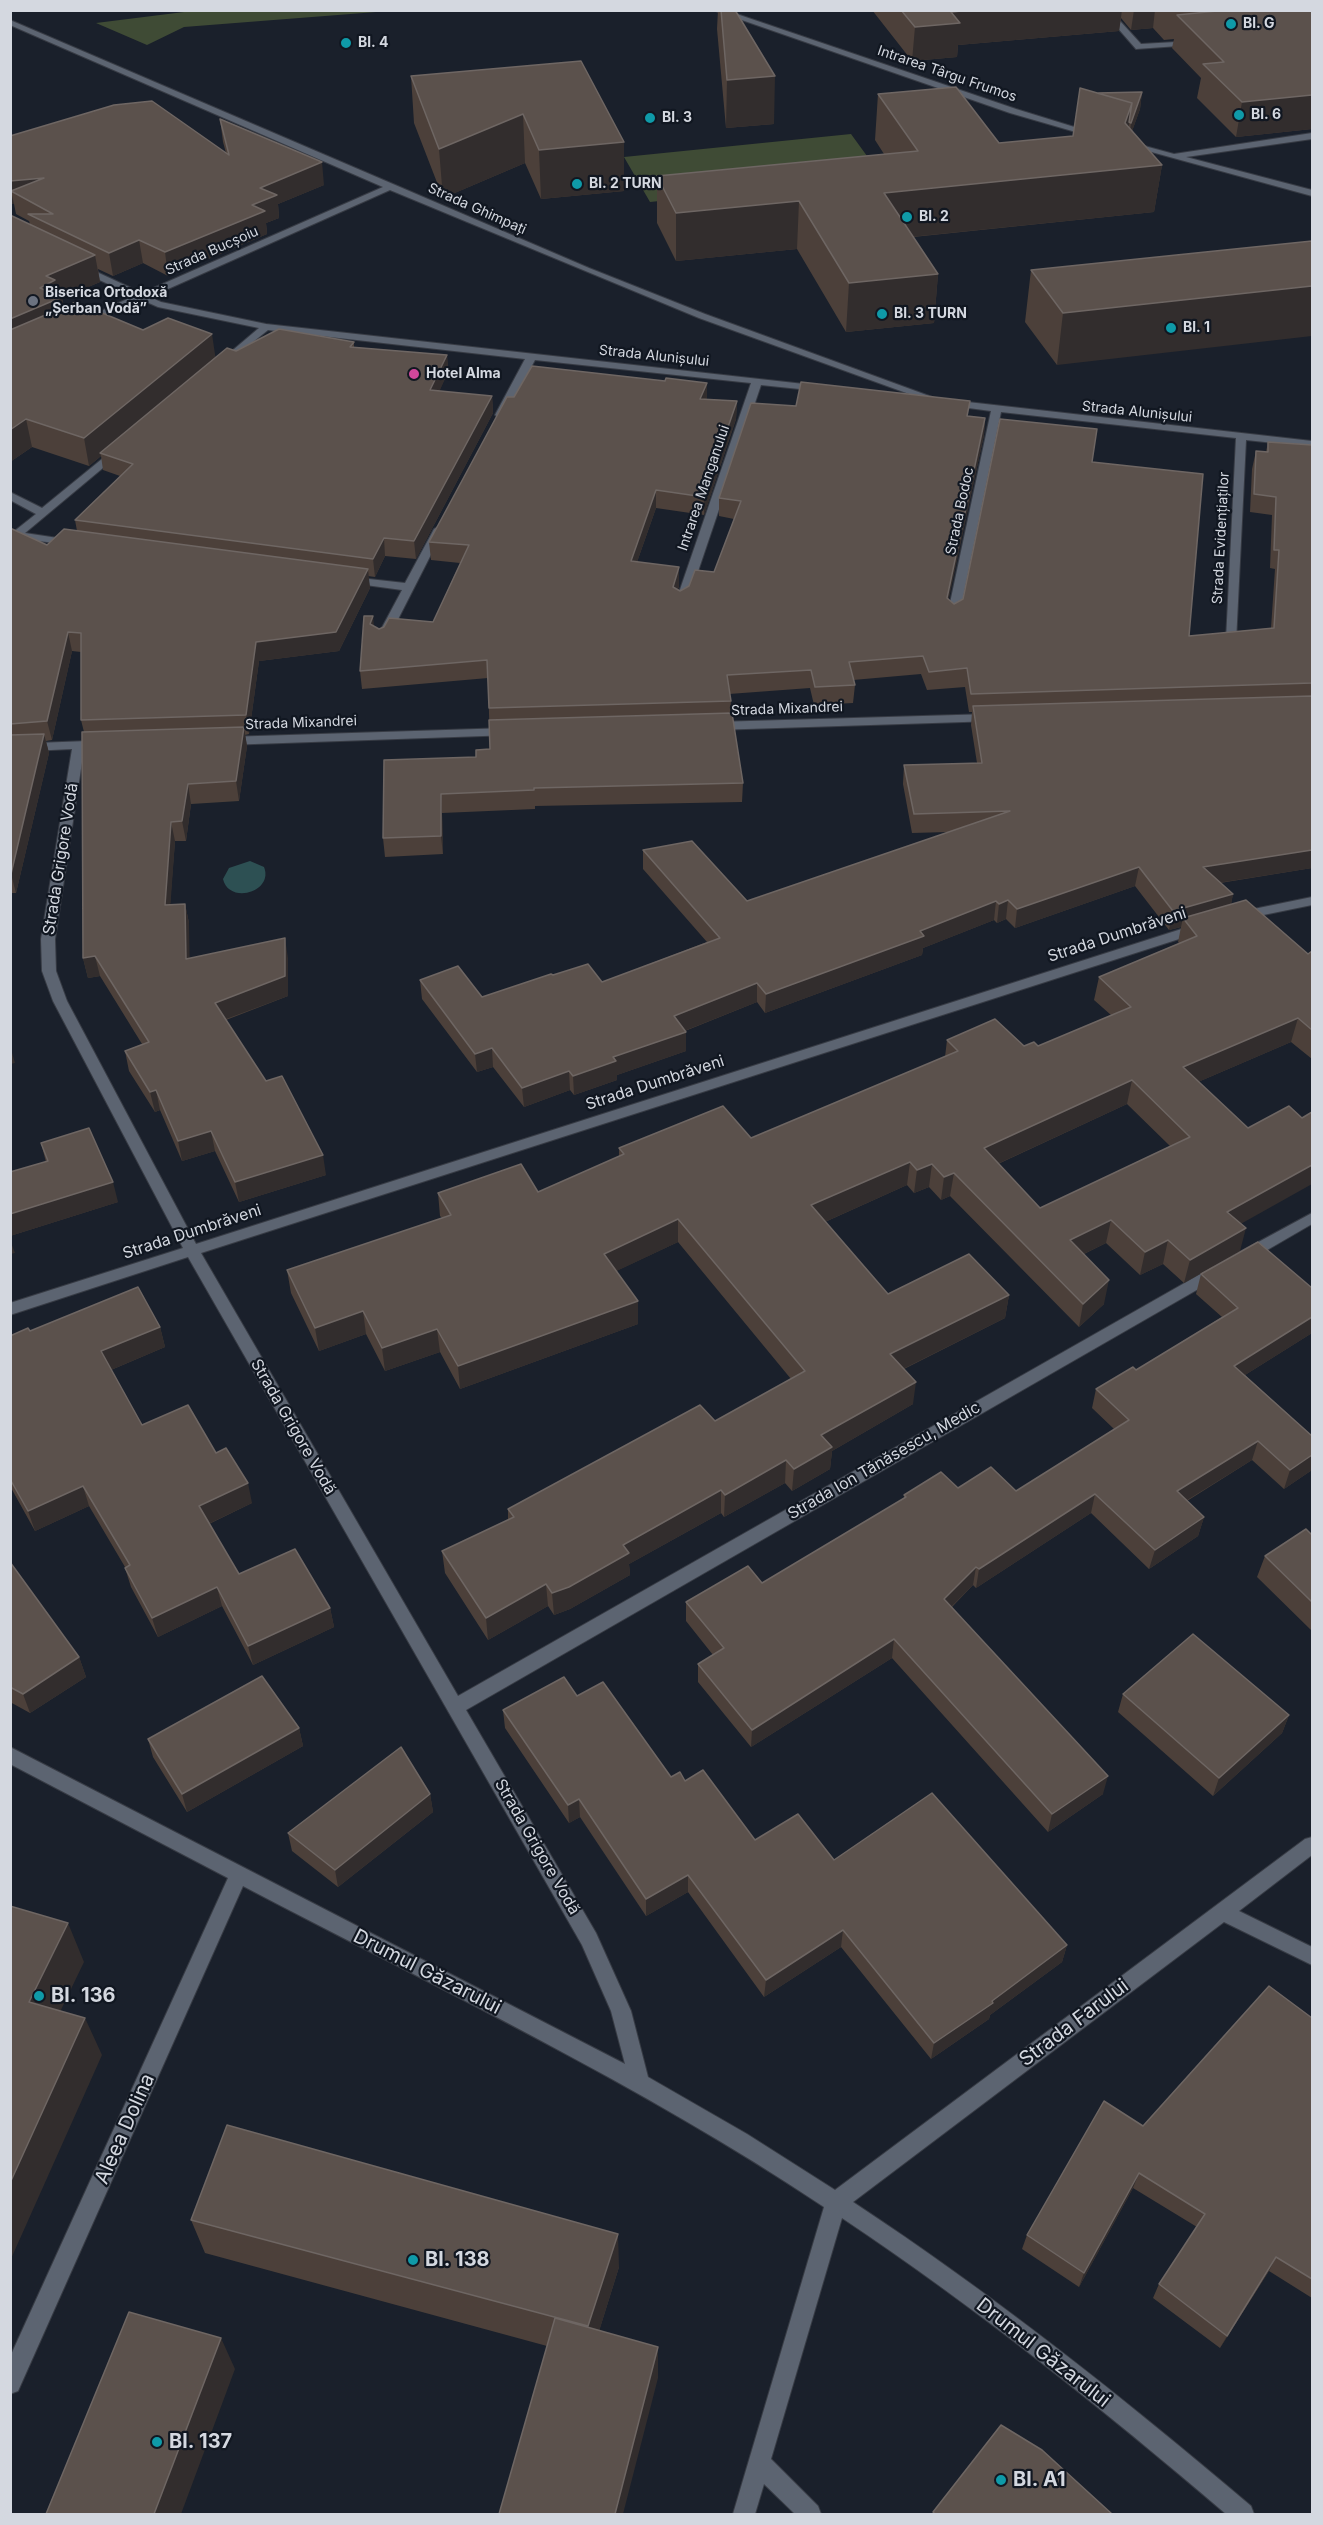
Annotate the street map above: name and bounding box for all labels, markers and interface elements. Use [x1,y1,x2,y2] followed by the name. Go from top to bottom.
[1243,16,1275,32] place label: Bl. G
[1224,17,1238,31] marker: Bl. G
[358,35,389,51] place label: Bl. 4
[339,36,353,50] marker: Bl. 4
[875,42,1019,106] street label: Intrarea Târgu Frumos
[1251,107,1281,123] place label: Bl. 6
[1232,108,1246,122] marker: Bl. 6
[662,110,692,126] place label: Bl. 3
[643,111,657,125] marker: Bl. 3
[589,176,662,192] place label: Bl. 2 TURN
[570,177,584,191] marker: Bl. 2 TURN
[425,180,529,238] street label: Strada Ghimpați
[919,209,949,225] place label: Bl. 2
[900,210,914,224] marker: Bl. 2
[163,223,261,279] street label: Strada Bucșoiu
[45,285,167,318] place label: Biserica Ortodoxă „Șerban Vodă”
[26,294,40,308] marker: Biserica Ortodoxă „Șerban Vodă”
[894,306,967,322] place label: Bl. 3 TURN
[875,307,889,321] marker: Bl. 3 TURN
[1183,320,1210,336] place label: Bl. 1
[1164,321,1178,335] marker: Bl. 1
[598,342,710,370] street label: Strada Alunișului
[426,366,501,382] place label: Hotel Alma
[407,367,421,381] marker: Hotel Alma
[1081,398,1193,426] street label: Strada Alunișului
[675,423,733,553] street label: Intrarea Manganului
[942,465,978,557] street label: Strada Bodoc
[1209,471,1233,605] street label: Strada Evidențiaților
[731,699,843,719] street label: Strada Mixandrei
[245,713,357,733] street label: Strada Mixandrei
[40,782,82,936] street label: Strada Grigore Vodă
[1045,904,1189,966] street label: Strada Dumbrăveni
[583,1052,727,1114] street label: Strada Dumbrăveni
[120,1201,264,1263] street label: Strada Dumbrăveni
[246,1356,340,1498] street label: Strada Grigore Vodă
[784,1398,984,1524] street label: Strada Ion Tănăsescu, Medic
[490,1776,584,1918] street label: Strada Grigore Vodă
[349,1924,505,2020] street label: Drumul Găzarului
[1015,1974,1133,2072] street label: Strada Farului
[51,1984,116,2008] place label: Bl. 136
[32,1989,46,2003] marker: Bl. 136
[90,2070,160,2188] street label: Aleea Dolina
[425,2248,490,2272] place label: Bl. 138
[406,2253,420,2267] marker: Bl. 138
[971,2293,1115,2413] street label: Drumul Găzarului
[169,2430,232,2454] place label: Bl. 137
[150,2435,164,2449] marker: Bl. 137
[1013,2468,1066,2492] place label: Bl. A1
[994,2473,1008,2487] marker: Bl. A1

